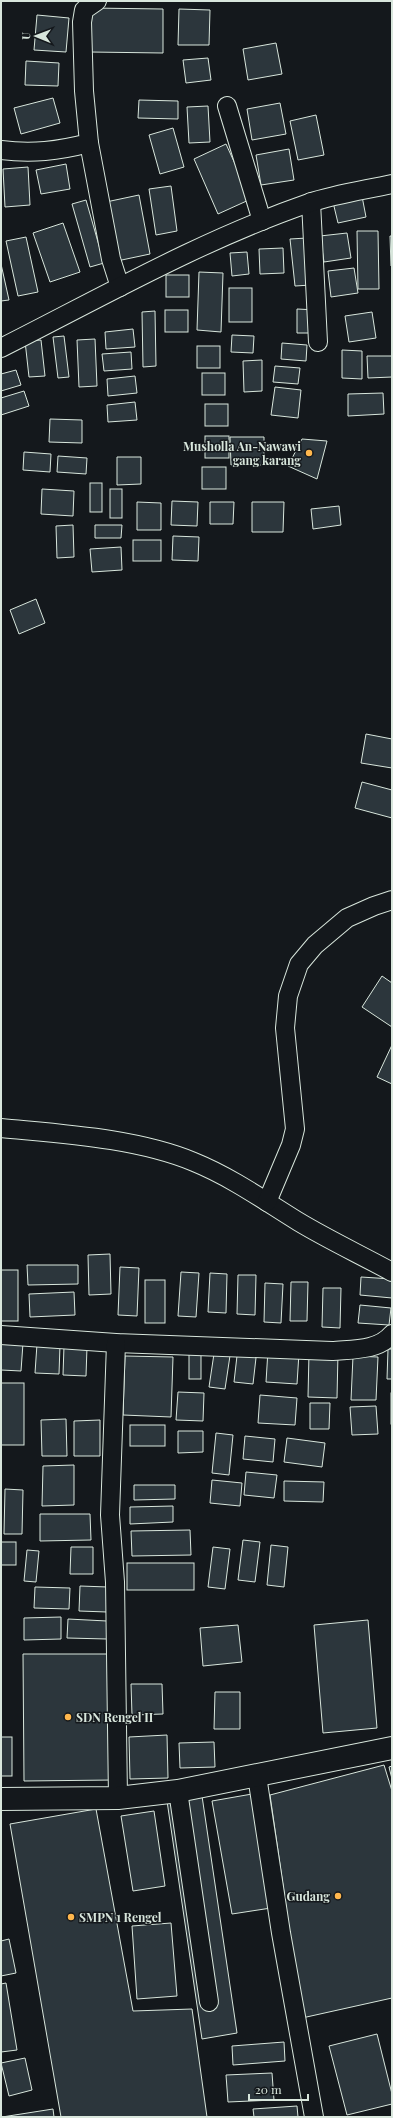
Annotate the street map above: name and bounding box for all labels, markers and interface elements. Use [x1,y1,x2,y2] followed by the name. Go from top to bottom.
[16,16,56,56] north arrow
[18,31,33,40] text: U
[183,438,301,468] place label: Musholla An-Nawawi gang karang
[304,448,314,458] marker: Musholla An-Nawawi gang karang
[76,1709,154,1725] place label: SDN Rengel II
[63,1712,73,1722] marker: SDN Rengel II
[287,1888,330,1904] place label: Gudang
[333,1891,343,1901] marker: Gudang
[79,1909,162,1925] place label: SMPN 1 Rengel
[66,1912,76,1922] marker: SMPN 1 Rengel
[249,2076,308,2102] scale bar
[255,2081,282,2097] text: 20 m

